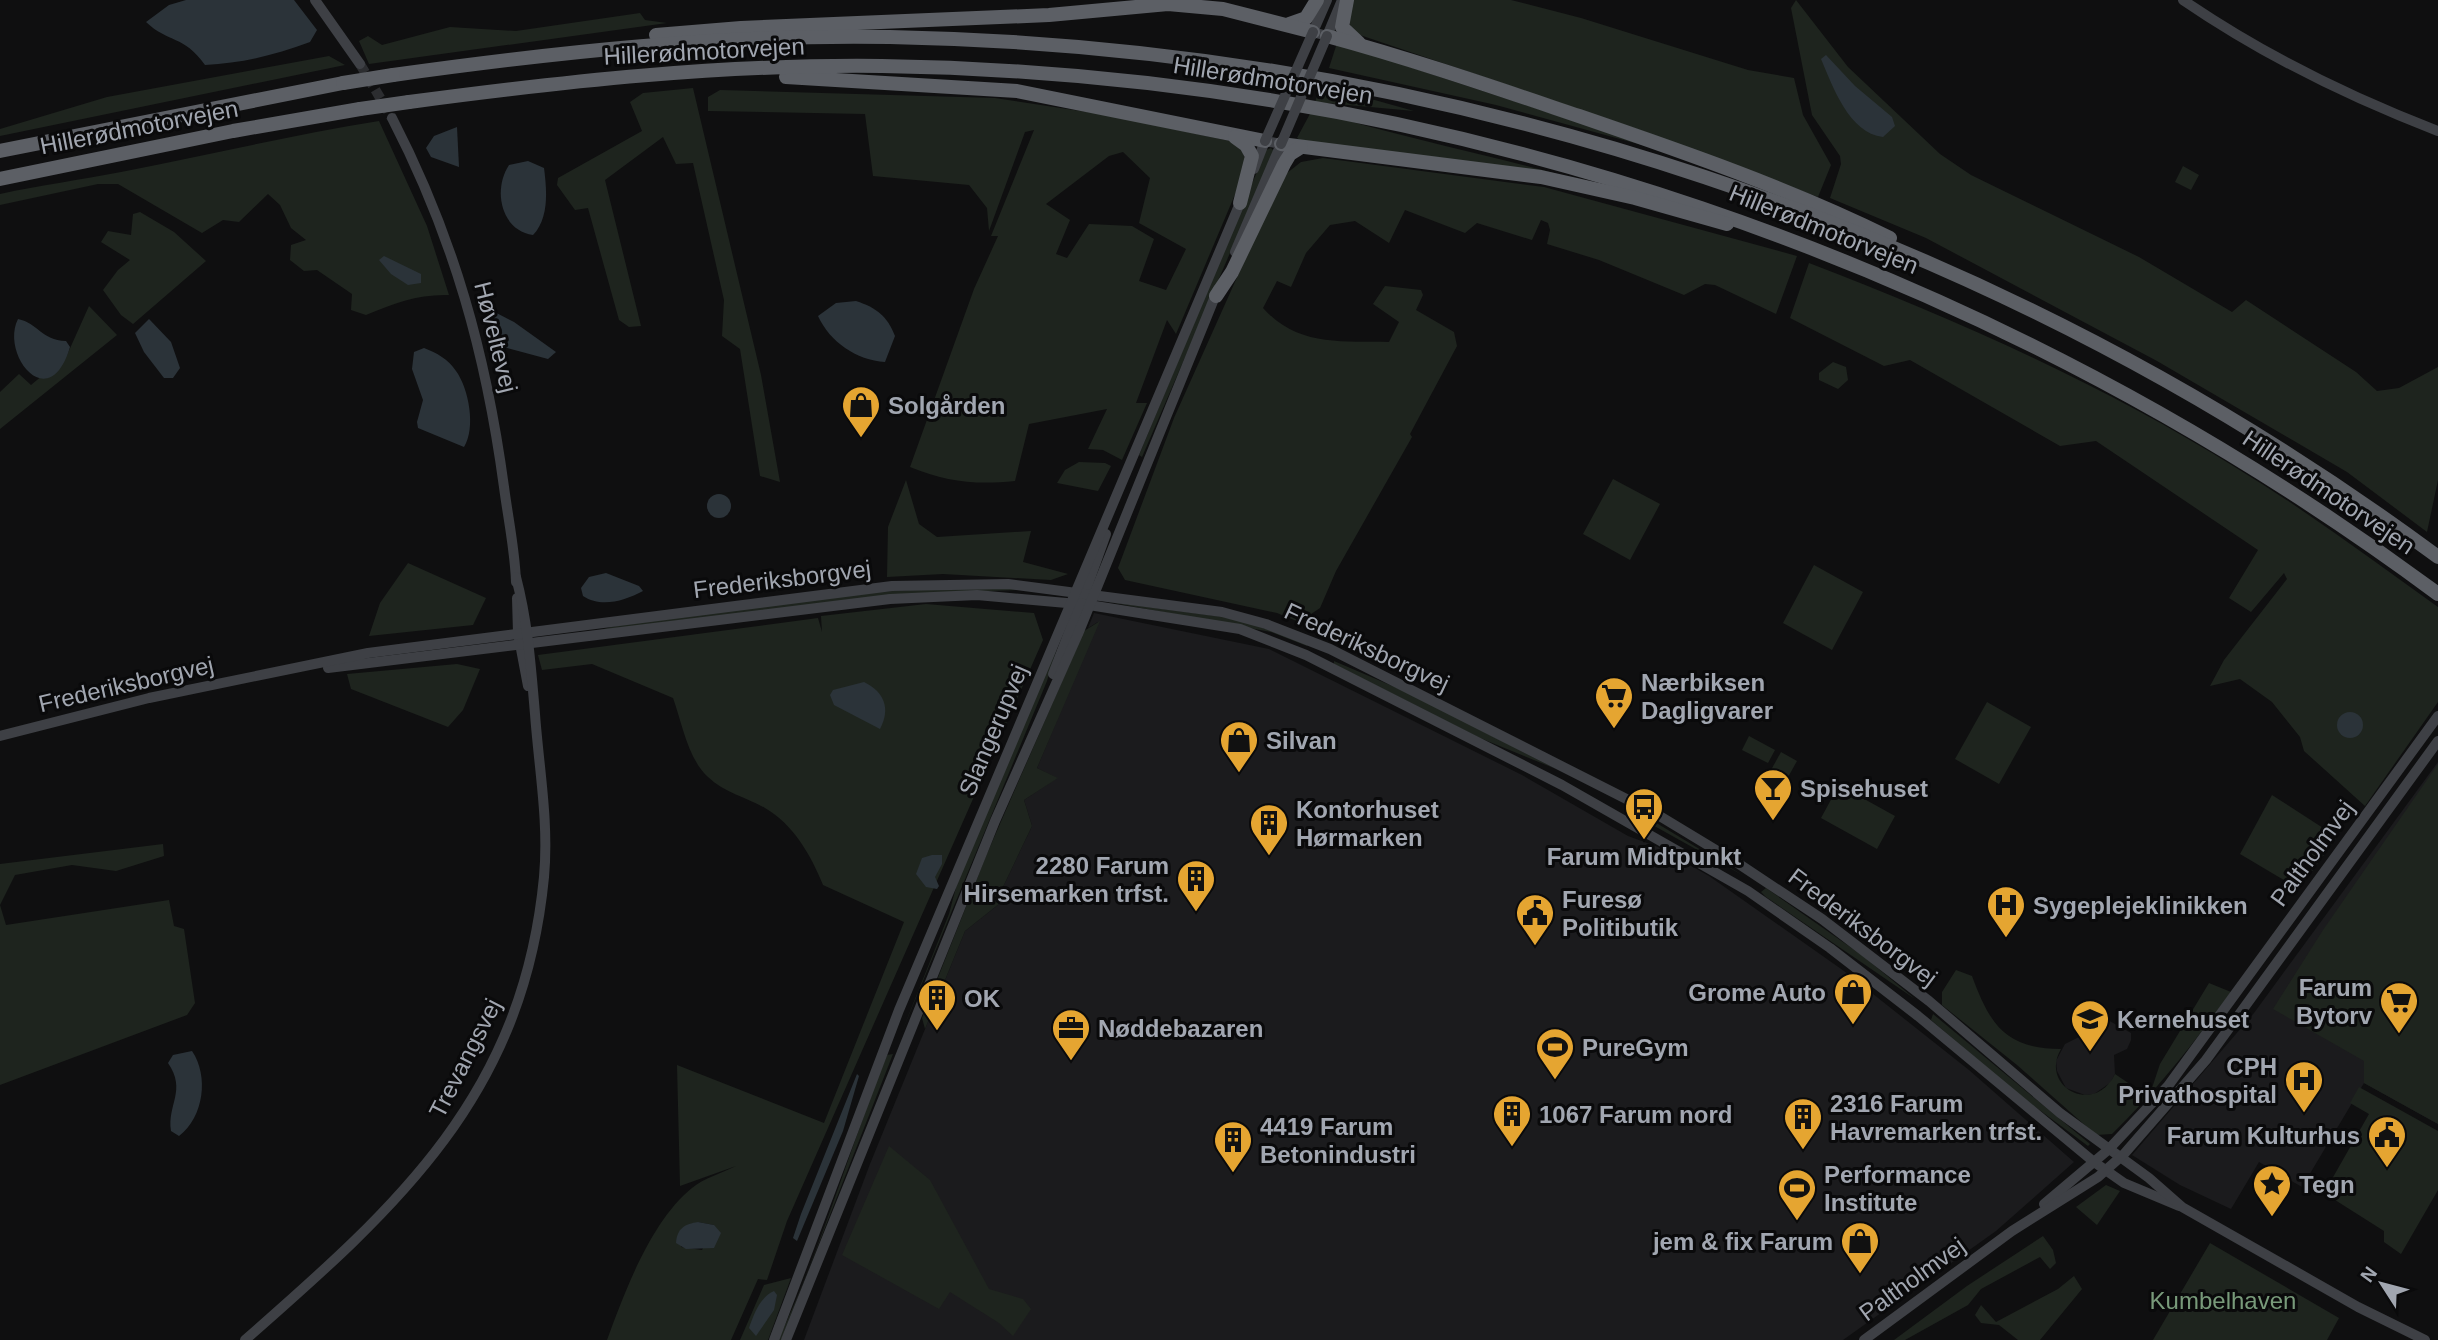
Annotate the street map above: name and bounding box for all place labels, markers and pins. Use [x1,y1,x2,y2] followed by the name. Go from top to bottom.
[840,384,882,439] shop icon: Solgården
[888,392,1005,419] place label: Solgården
[1641,669,1773,724] place label: Nærbiksen Dagligvarer
[1593,675,1635,730] supermarket icon: Nærbiksen Dagligvarer
[1218,719,1260,774] shop icon: Silvan
[1266,727,1337,754] place label: Silvan
[1752,767,1794,822] bar icon: Spisehuset
[1800,775,1928,802] place label: Spisehuset
[1623,786,1665,841] bus stop icon: Farum Midtpunkt
[1296,796,1439,851] place label: Kontorhuset Hørmarken
[1248,802,1290,857] building icon: Kontorhuset Hørmarken
[1547,843,1741,870] place label: Farum Midtpunkt
[964,852,1169,907] place label: 2280 Farum Hirsemarken trfst.
[1175,858,1217,913] building icon: 2280 Farum Hirsemarken trfst.
[1985,884,2027,939] hospital icon: Sygeplejeklinikken
[1562,886,1679,941] place label: Furesø Politibutik
[1514,892,1556,947] public building icon: Furesø Politibutik
[2033,892,2248,919] place label: Sygeplejeklinikken
[1832,971,1874,1026] shop icon: Grome Auto
[2296,974,2373,1029] place label: Farum Bytorv
[916,977,958,1032] building icon: OK
[1688,979,1826,1006] place label: Grome Auto
[2378,980,2420,1035] supermarket icon: Farum Bytorv
[964,985,1001,1012] place label: OK
[2069,998,2111,1053] school or university icon: Kernehuset
[2117,1006,2249,1033] place label: Kernehuset
[1050,1007,1092,1062] office icon: Nøddebazaren
[1098,1015,1263,1042] place label: Nøddebazaren
[1534,1026,1576,1081] sports icon: PureGym
[1582,1034,1689,1061] place label: PureGym
[2118,1053,2277,1108] place label: CPH Privathospital
[2283,1059,2325,1114] hospital icon: CPH Privathospital
[1830,1090,2042,1145] place label: 2316 Farum Havremarken trfst.
[1491,1093,1533,1148] building icon: 1067 Farum nord
[1782,1096,1824,1151] building icon: 2316 Farum Havremarken trfst.
[1539,1101,1732,1128] place label: 1067 Farum nord
[1260,1113,1416,1168] place label: 4419 Farum Betonindustri
[2366,1114,2408,1169] public building icon: Farum Kulturhus
[1212,1119,1254,1174] building icon: 4419 Farum Betonindustri
[2167,1122,2360,1149] place label: Farum Kulturhus
[1824,1161,1971,1216] place label: Performance Institute
[2251,1163,2293,1218] place icon: Tegn
[1776,1167,1818,1222] sports icon: Performance Institute
[2299,1171,2355,1198] place label: Tegn
[1839,1220,1881,1275] shop icon: jem & fix Farum
[1652,1228,1833,1255] place label: jem & fix Farum

